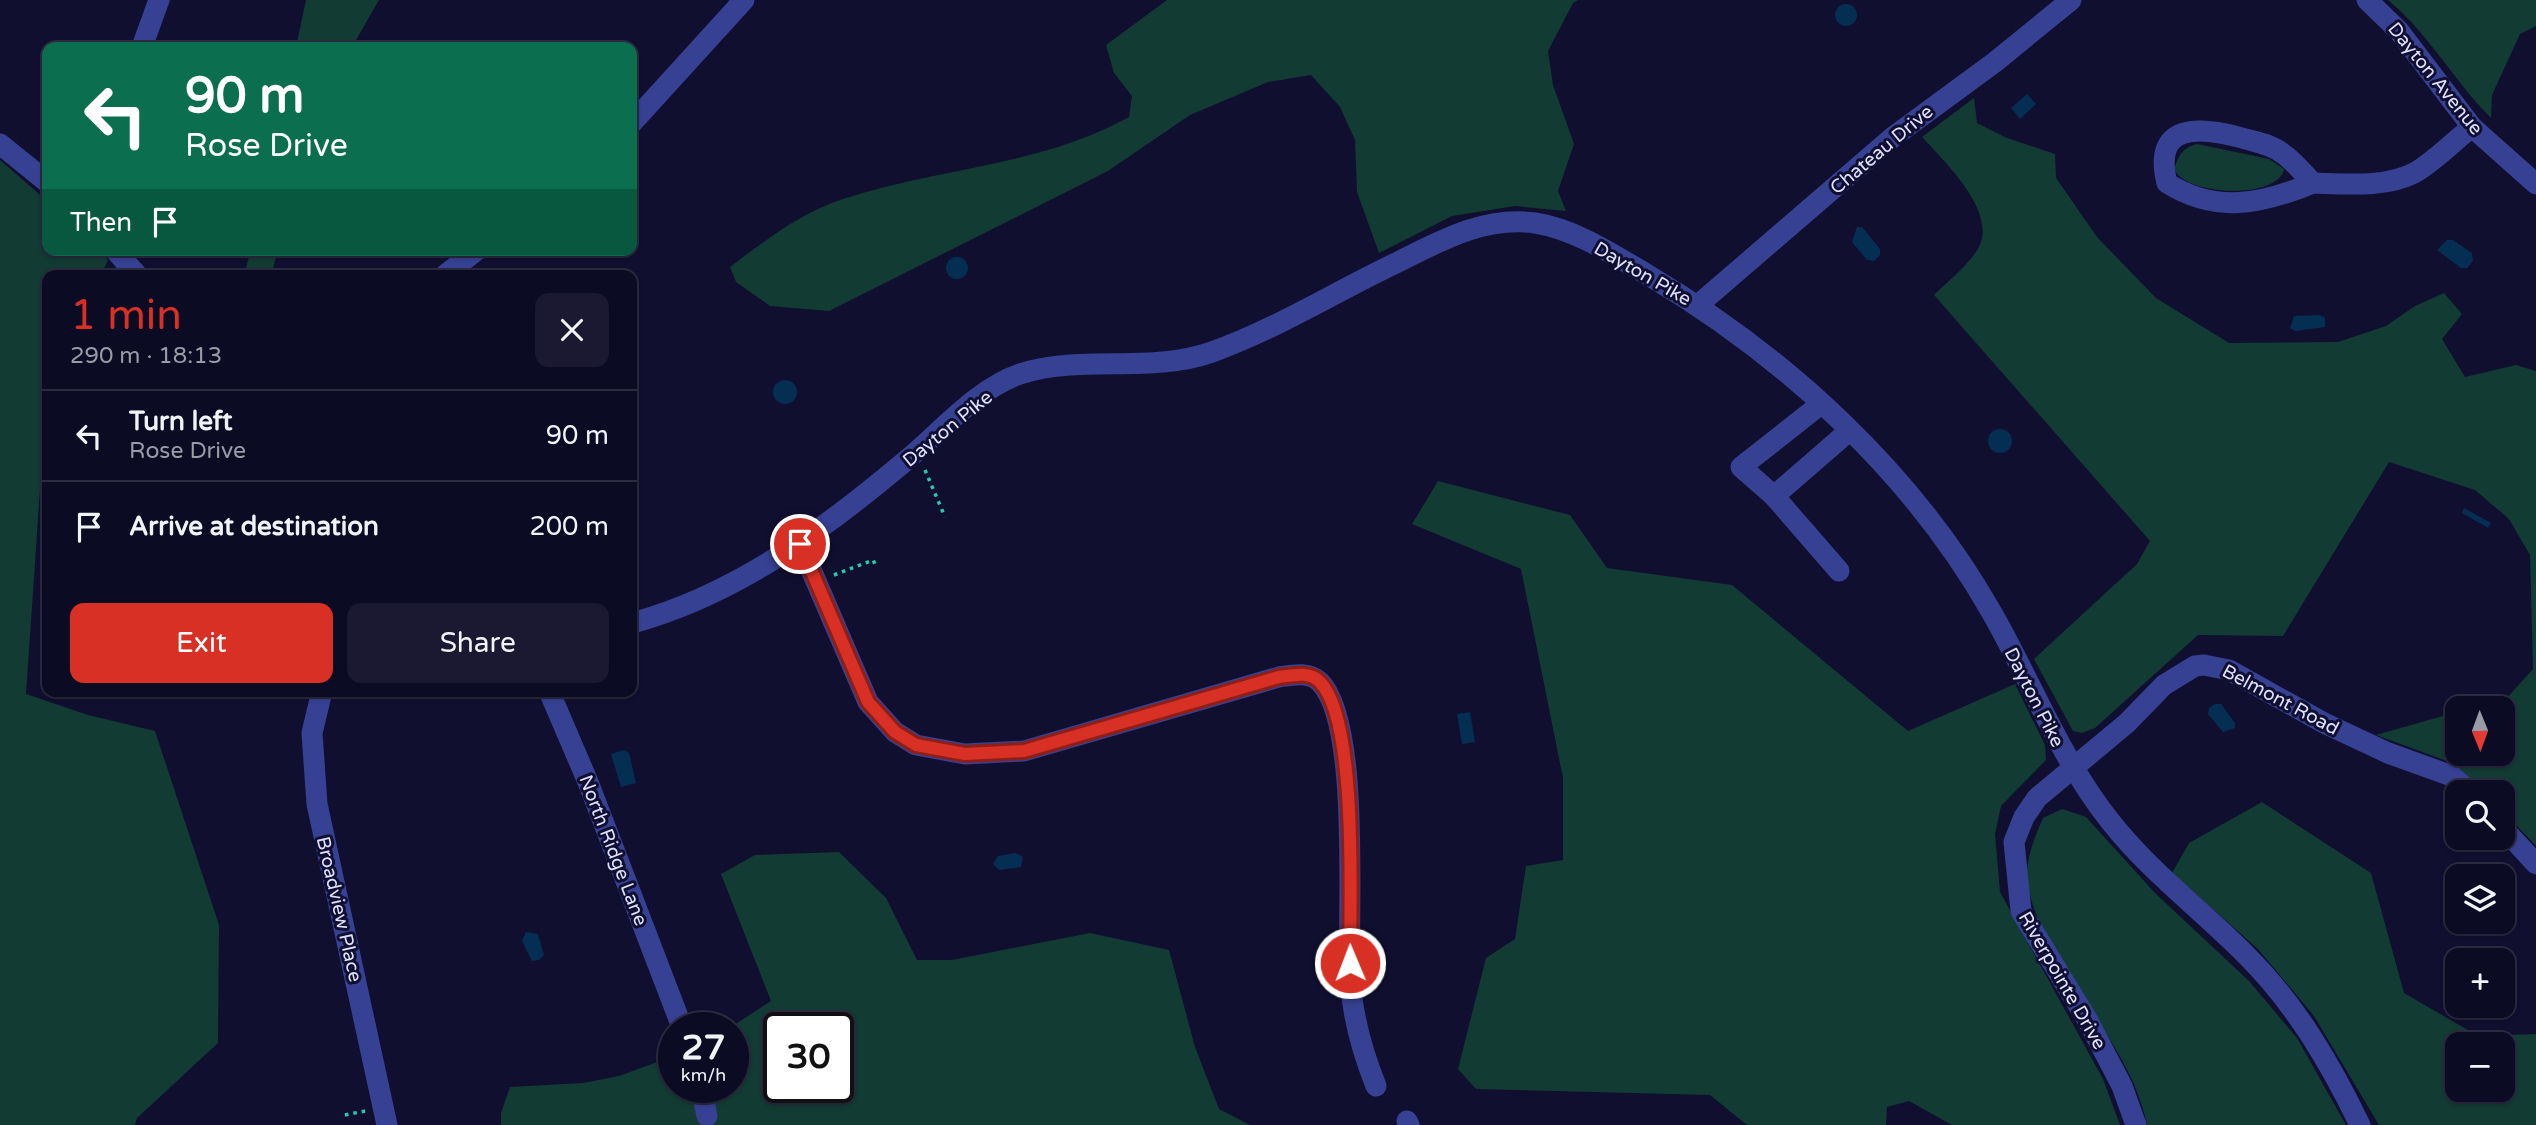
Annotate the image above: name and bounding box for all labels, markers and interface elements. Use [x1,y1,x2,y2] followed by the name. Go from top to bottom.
[2383,18,2487,139] street label: Dayton Avenue
[185,67,304,126] text: 90 m
[70,70,161,161] icon: left
[1826,101,1937,199] street label: Chateau Drive
[185,127,348,165] text: Rose Drive
[146,203,184,241] icon: arrive
[70,207,132,238] text: Then
[1590,237,1695,311] street label: Dayton Pike
[70,290,182,341] text: 1 min
[535,293,609,367] button: close
[70,342,222,370] text: 290 m · 18:13
[898,386,997,472] street label: Dayton Pike
[129,406,232,437] text: Turn left
[70,417,108,455] icon: left
[546,420,609,451] text: 90 m
[129,437,246,465] text: Rose Drive
[70,508,108,546] icon: arrive
[129,511,379,542] text: Arrive at destination
[529,511,609,542] text: 200 m
[770,514,830,574] pin
[781,525,819,563] icon: arrive
[70,603,333,683] button: Exit
[347,603,609,683] button: Share
[2000,644,2069,751] street label: Dayton Pike
[2218,660,2343,740] street label: Belmont Road
[2445,696,2515,766] north arrow
[2445,696,2515,1102] map controls
[574,772,652,929] street label: North Ridge Lane
[2445,780,2515,850] button: search
[312,834,366,984] street label: Broadview Place
[2445,864,2515,934] button: layers
[2014,908,2111,1053] street label: Riverpointe Drive
[1313,926,1387,1000] position arrow
[2445,948,2515,1018] button: +
[763,1012,854,1103] speed limit sign: 30
[682,1027,725,1069] text: 27
[2445,1032,2515,1102] button: −
[681,1064,726,1086] text: km/h

